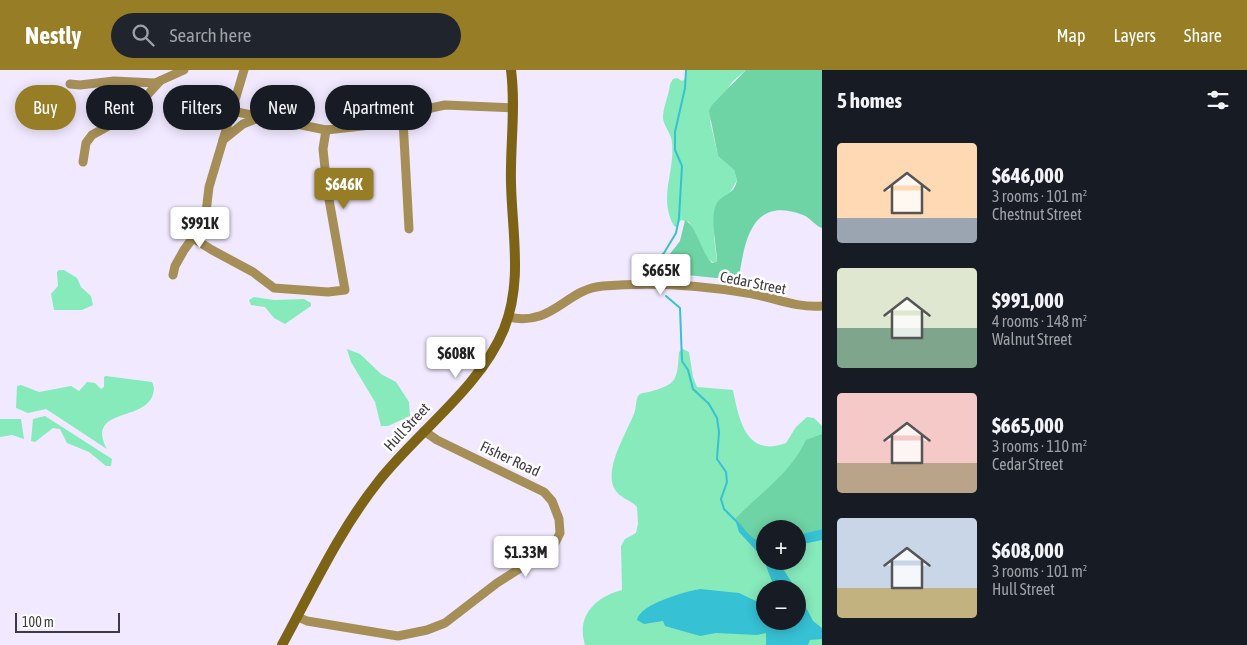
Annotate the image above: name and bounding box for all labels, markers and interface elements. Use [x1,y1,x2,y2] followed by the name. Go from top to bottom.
[111,13,461,58] search box
[129,21,157,49] icon: search
[25,22,81,49] text: Nestly
[169,24,251,46] text: Search here
[1056,25,1085,46] text: Map
[1113,25,1156,46] text: Layers
[1184,25,1222,46] text: Share
[15,85,76,130] chip: Buy
[86,85,153,130] chip: Rent
[163,85,240,130] chip: Filters
[250,85,315,130] chip: New
[325,85,432,130] chip: Apartment
[1204,86,1232,114] icon: filters
[837,88,902,112] text: 5 homes
[877,163,937,223] icon: home
[992,163,1064,187] text: $646,000
[309,168,379,210] pin: $646K
[325,175,363,193] text: $646K
[992,187,1087,205] text: 3 rooms · 101 m²
[992,205,1082,223] text: Chestnut Street
[165,206,235,249] pin: $991K
[181,214,219,232] text: $991K
[626,254,696,296] pin: $665K
[642,261,680,279] text: $665K
[719,268,788,297] street label: Cedar Street
[877,288,937,348] icon: home
[992,288,1064,312] text: $991,000
[992,312,1087,330] text: 4 rooms · 148 m²
[992,330,1072,348] text: Walnut Street
[421,336,491,379] pin: $608K
[437,344,475,362] text: $608K
[380,399,433,454] street label: Hull Street
[877,413,937,473] icon: home
[992,413,1064,437] text: $665,000
[478,437,543,480] street label: Fisher Road
[992,437,1087,455] text: 3 rooms · 110 m²
[992,455,1063,473] text: Cedar Street
[756,520,806,630] map controls
[756,520,806,570] button: +
[485,536,567,578] pin: $1.33M
[877,538,937,598] icon: home
[992,538,1064,562] text: $608,000
[505,543,547,561] text: $1.33M
[992,562,1087,580] text: 3 rooms · 101 m²
[756,580,806,630] button: −
[992,580,1055,598] text: Hull Street
[15,610,120,633] scale bar
[22,614,54,630] text: 100 m

